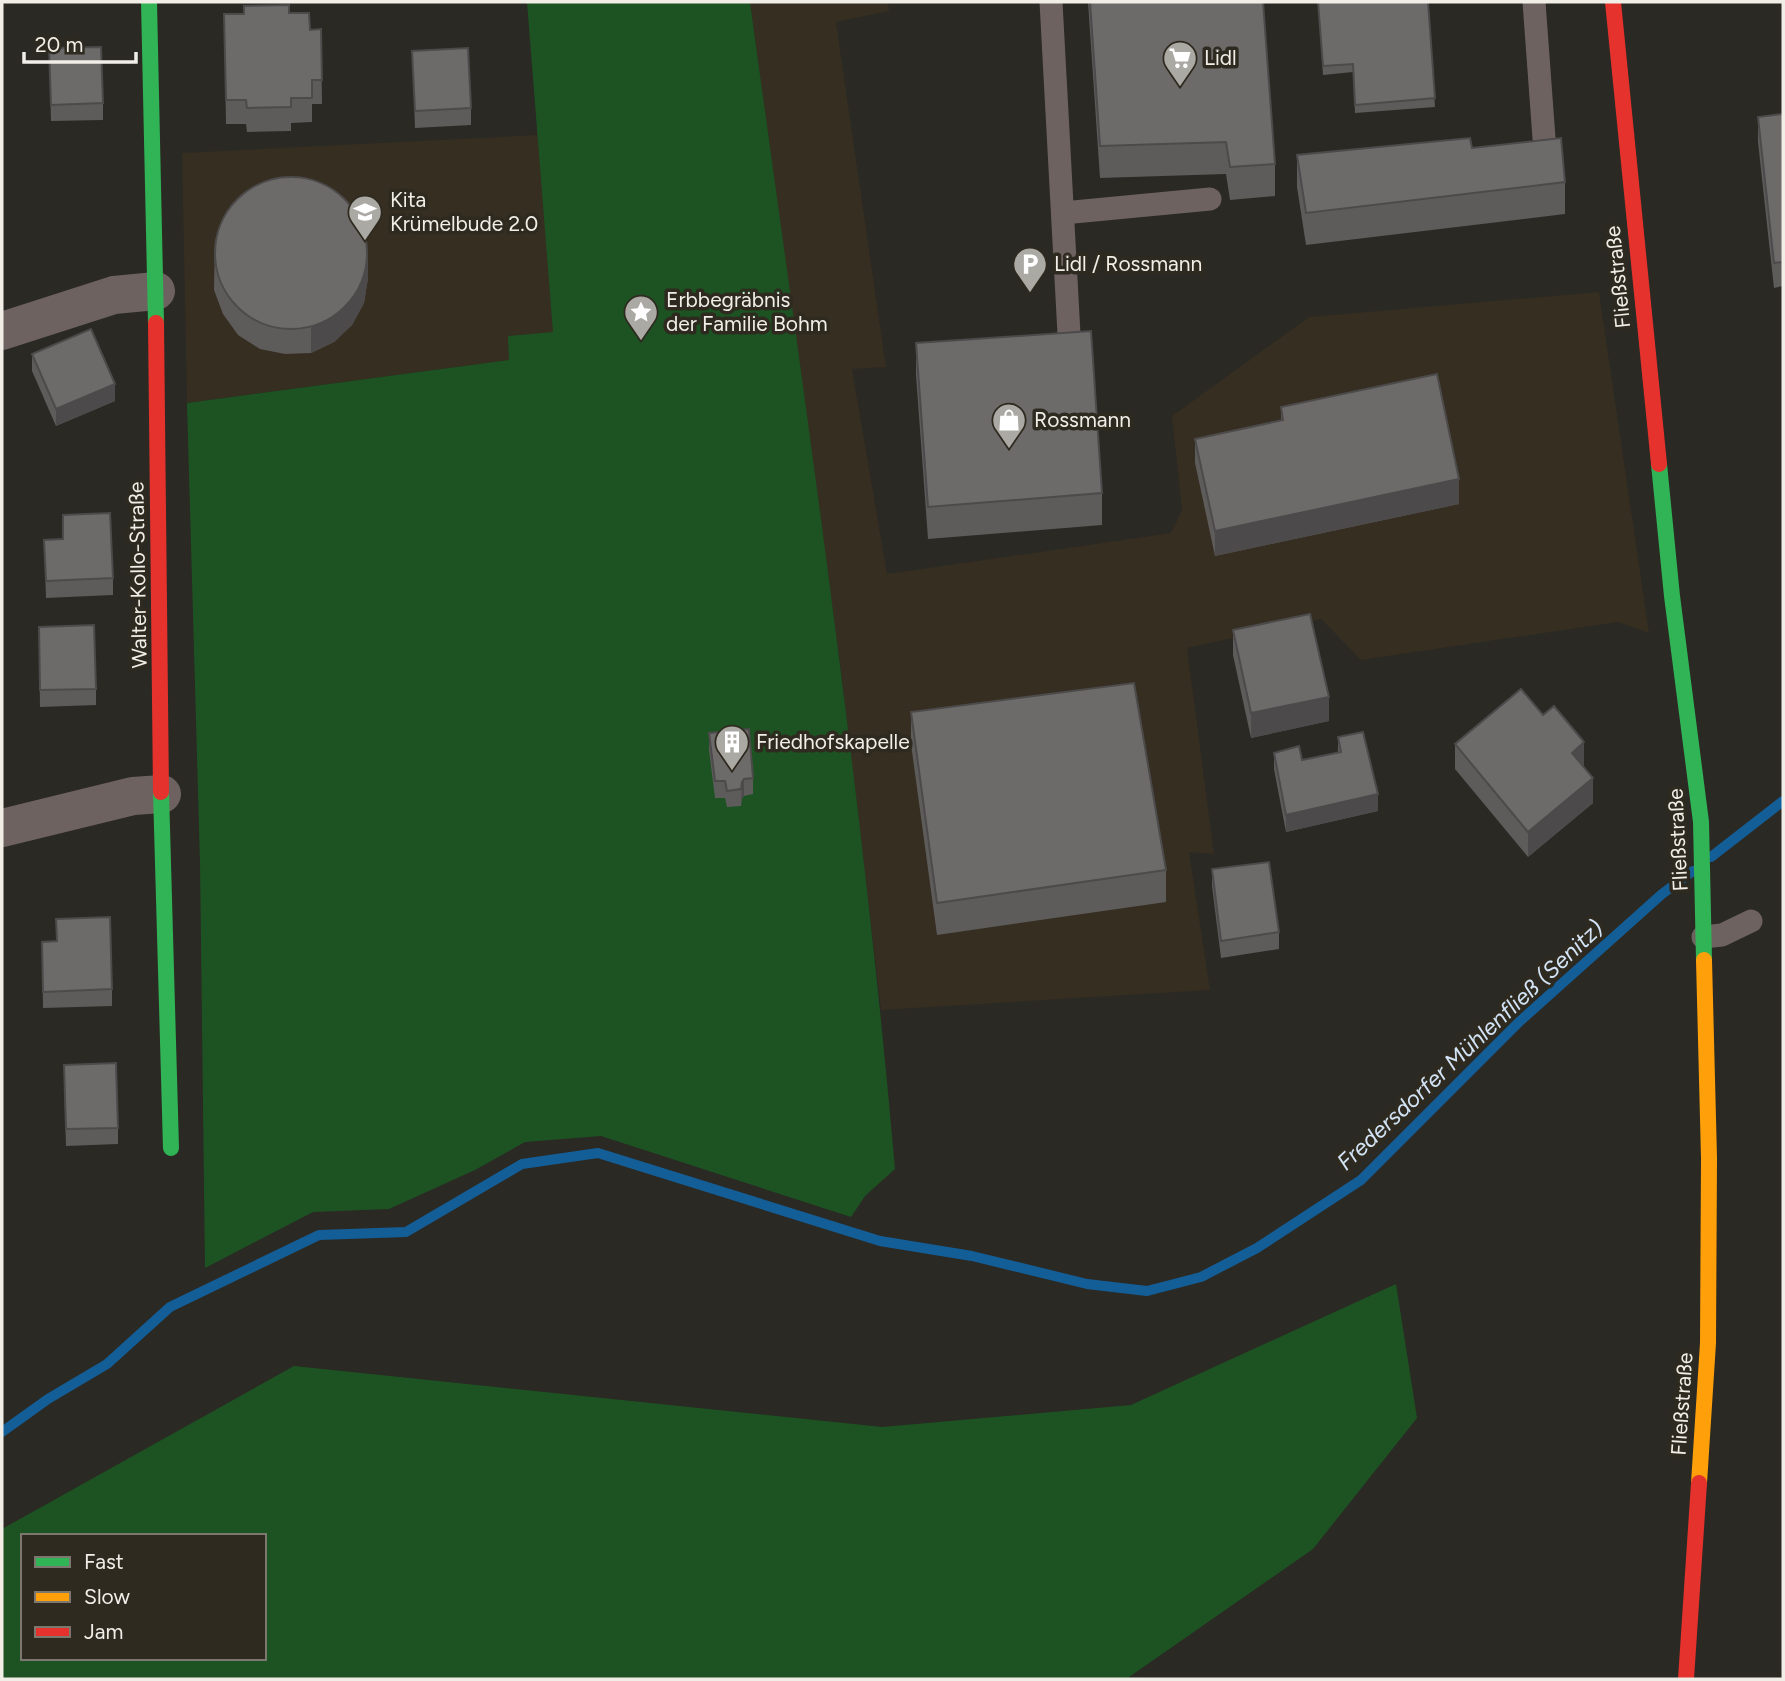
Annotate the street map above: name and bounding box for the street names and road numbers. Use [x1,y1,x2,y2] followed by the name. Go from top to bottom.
[1600,225,1635,330] street label: Fließstraße
[123,481,152,669] street label: Walter-Kollo-Straße
[1662,788,1693,892] street label: Fließstraße
[1665,1352,1698,1456] street label: Fließstraße

